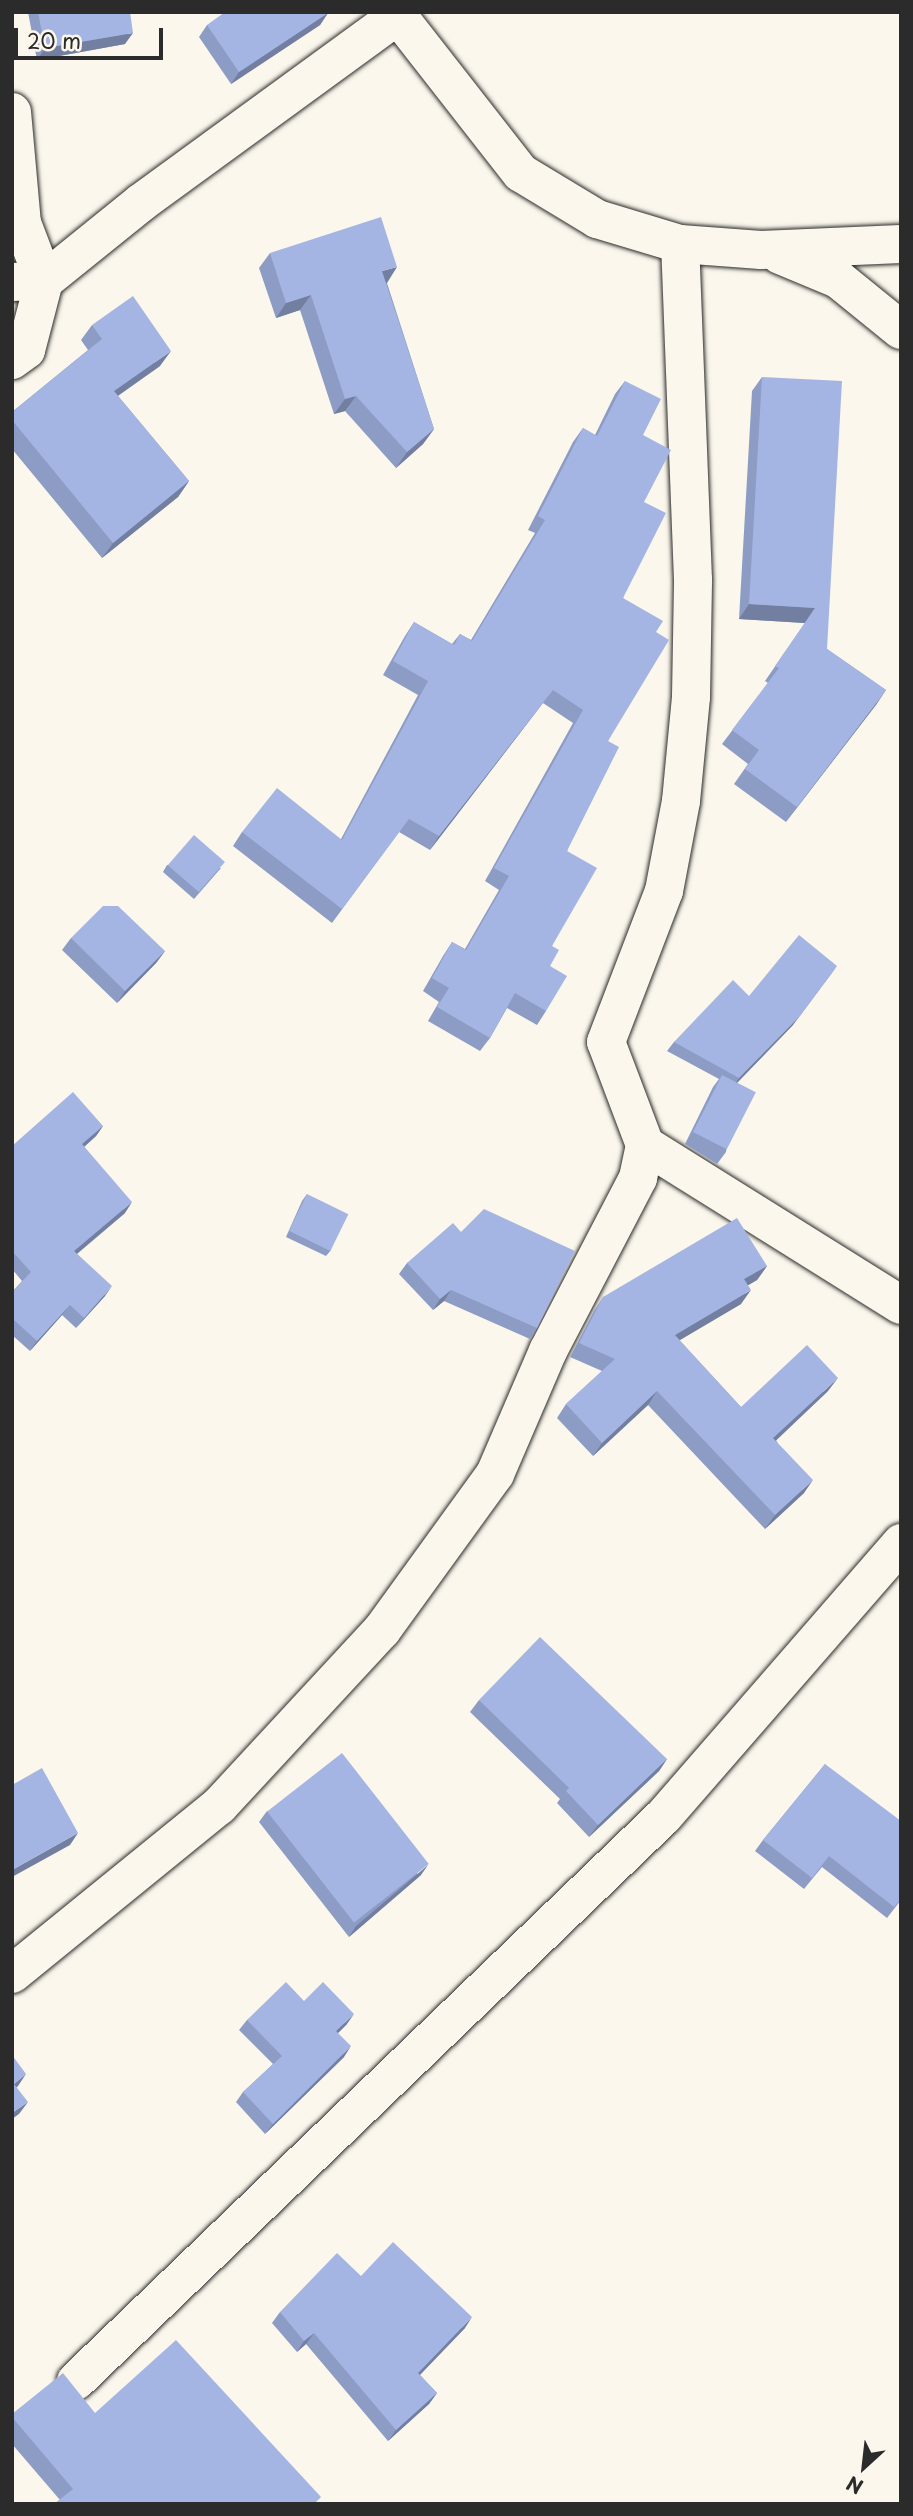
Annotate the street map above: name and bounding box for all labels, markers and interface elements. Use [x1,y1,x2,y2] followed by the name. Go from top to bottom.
[18,14,166,58] scale bar
[27,24,81,56] text: 20 m
[829,2432,899,2502] north arrow
[841,2470,868,2502] text: N

